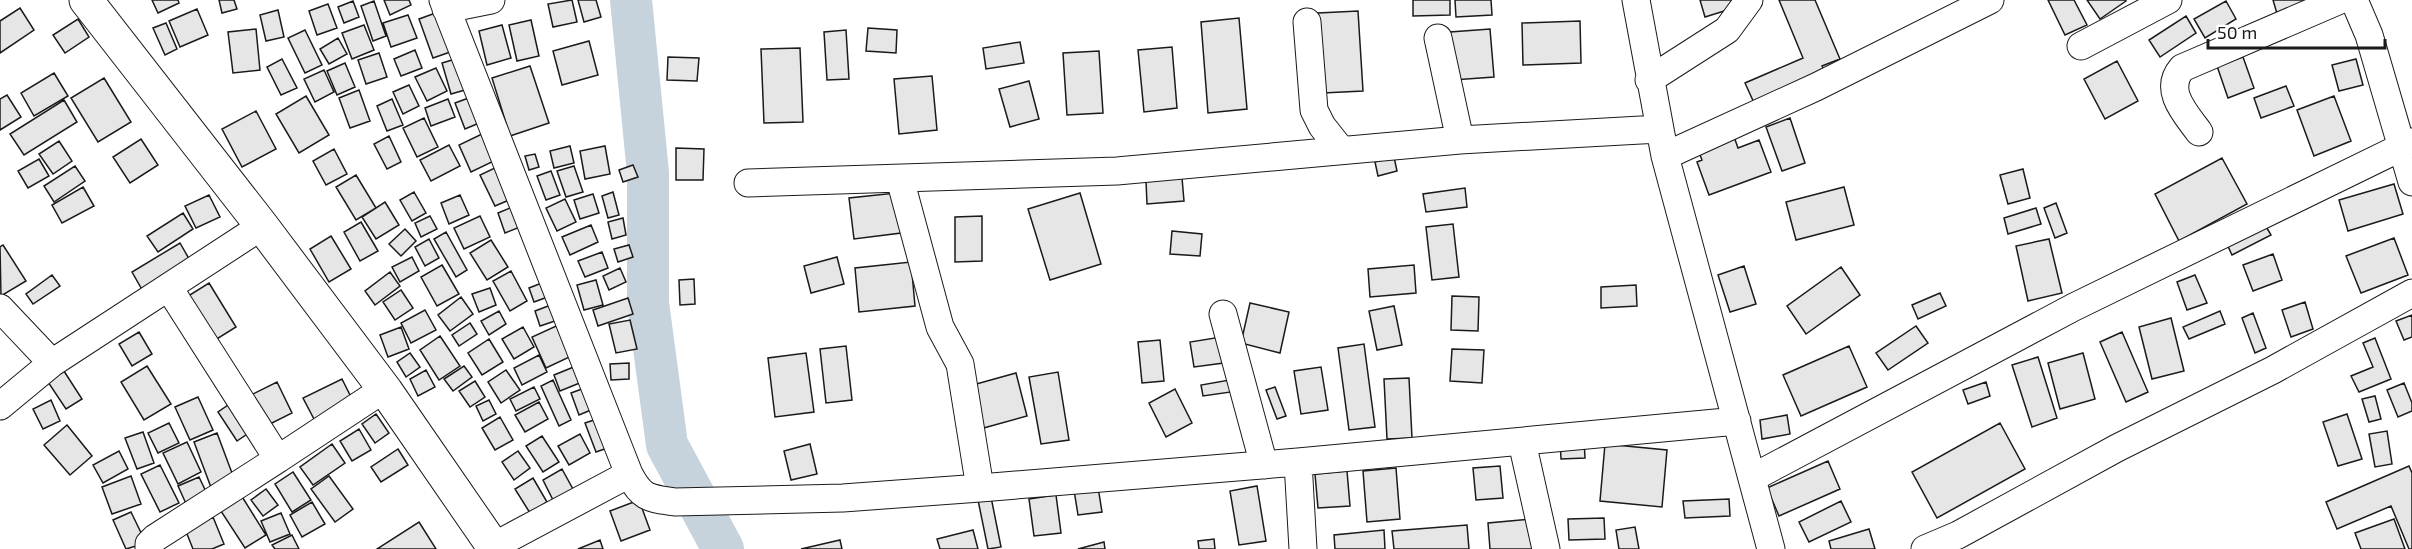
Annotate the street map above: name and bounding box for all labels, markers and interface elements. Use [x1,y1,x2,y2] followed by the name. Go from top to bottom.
[2208,12,2385,50] scale bar
[2217,21,2257,43] text: 50 m

